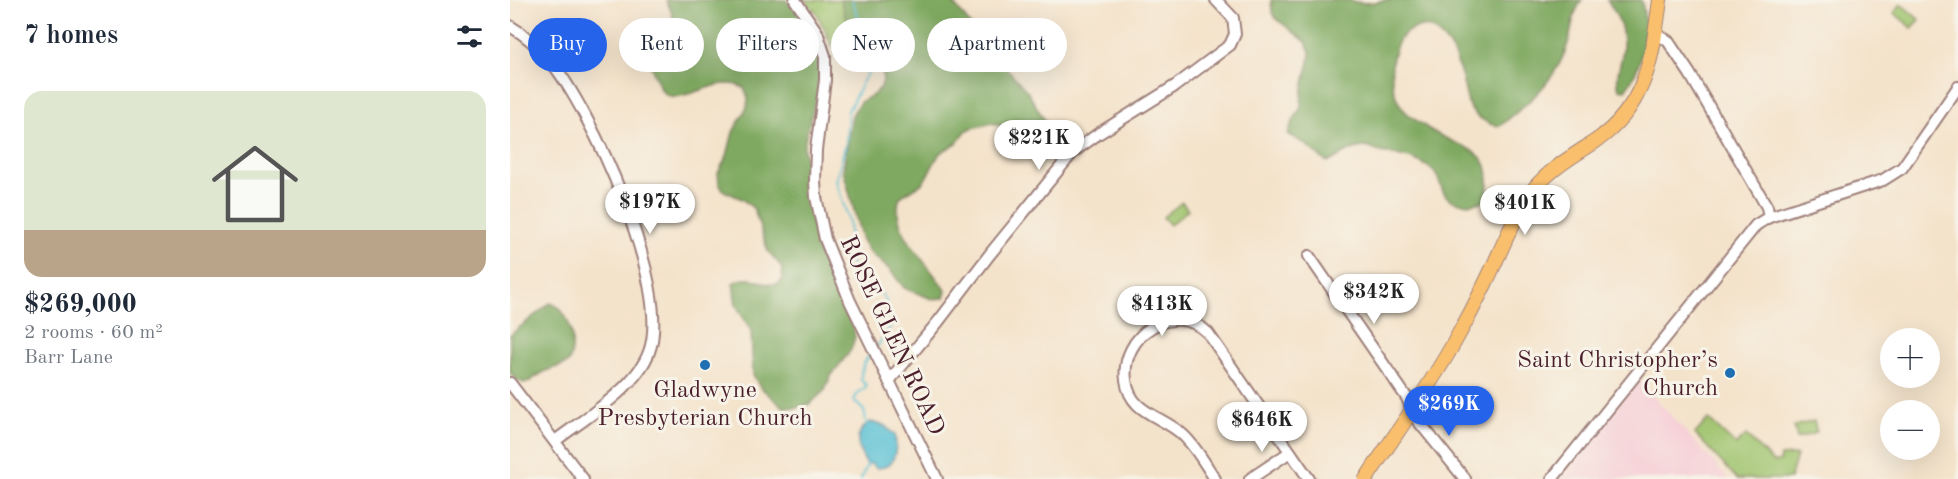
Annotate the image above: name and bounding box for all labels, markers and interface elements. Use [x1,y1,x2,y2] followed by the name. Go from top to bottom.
[528,18,607,72] chip: Buy
[619,18,704,72] chip: Rent
[716,18,819,72] chip: Filters
[831,18,915,72] chip: New
[927,18,1067,72] chip: Apartment
[453,20,486,53] icon: filters
[24,23,118,49] text: 7 homes
[997,120,1081,171] pin: $221K
[1008,129,1070,149] text: $221K
[201,130,309,238] icon: home
[608,184,692,235] pin: $197K
[1483,185,1567,236] pin: $401K
[619,193,681,213] text: $197K
[1494,194,1556,214] text: $401K
[834,232,948,439] street label: ROSE GLEN ROAD
[1332,274,1416,325] pin: $342K
[1343,283,1405,303] text: $342K
[1120,286,1204,337] pin: $413K
[24,292,137,318] text: $269,000
[1131,295,1193,315] text: $413K
[24,323,163,343] text: 2 rooms · 60 m²
[1880,328,1940,460] map controls
[1880,328,1940,388] button: +
[24,348,113,368] text: Barr Lane
[1517,349,1718,401] place label: Saint Christopher’s Church
[698,358,712,372] marker: Gladwyne Presbyterian Church
[1723,366,1737,380] marker: Saint Christopher’s Church
[597,379,813,431] place label: Gladwyne Presbyterian Church
[1407,386,1491,437] pin: $269K
[1418,395,1480,415] text: $269K
[1880,400,1940,460] button: −
[1220,402,1304,453] pin: $646K
[1231,411,1293,431] text: $646K

